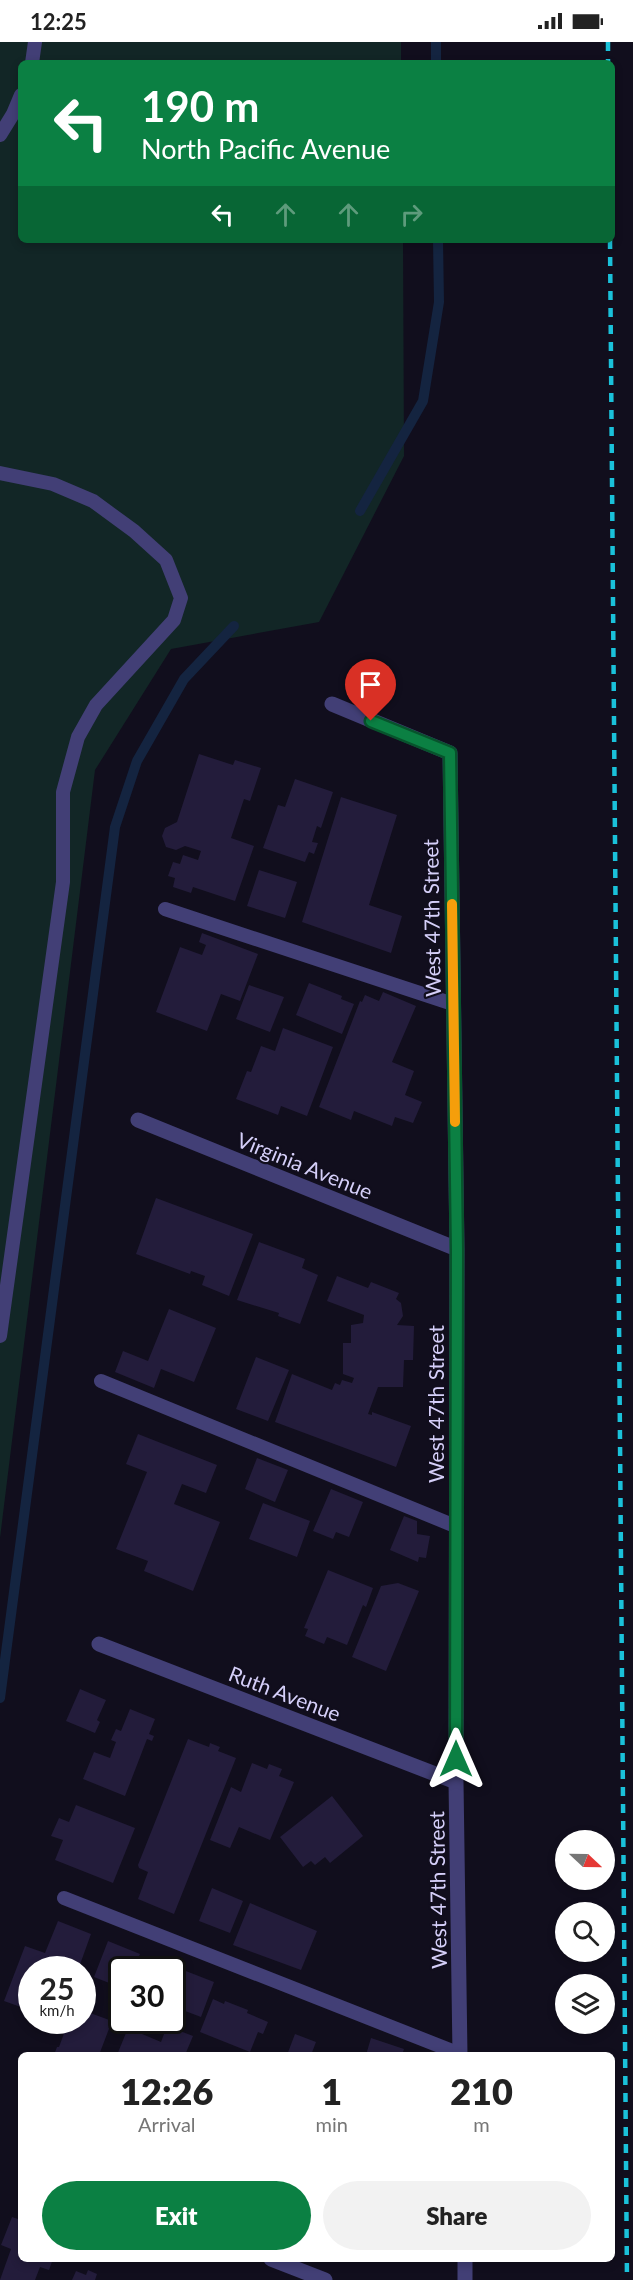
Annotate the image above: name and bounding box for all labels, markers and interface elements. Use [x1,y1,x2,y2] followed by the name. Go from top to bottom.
[30,8,87,35] text: 12:25
[141,81,259,131] text: 190 m
[42,84,120,162] icon: left
[141,132,390,165] text: North Pacific Avenue
[206,198,239,231] icon: left
[269,198,302,231] icon: ahead
[332,198,365,231] icon: ahead
[395,198,428,231] icon: right
[345,659,396,721] pin
[354,668,387,701] icon: arrive
[417,838,445,997] street label: West 47th Street
[234,1126,376,1204] street label: Virginia Avenue
[423,1325,448,1483] street label: West 47th Street
[225,1660,345,1726] street label: Ruth Avenue
[424,1727,488,1791] position arrow
[423,1810,451,1969] street label: West 47th Street
[555,1830,615,1890] north arrow
[555,1830,615,2034] map controls
[555,1902,615,1962] button: search
[108,1956,186,2034] speed limit sign: 30
[40,1970,74,2006] text: 25
[555,1974,615,2034] button: layers
[39,2001,75,2019] text: km/h
[120,2069,213,2113] text: 12:26
[321,2069,342,2113] text: 1
[450,2069,513,2113] text: 210
[138,2112,196,2136] text: Arrival
[316,2112,348,2136] text: min
[473,2112,490,2136] text: m
[42,2181,311,2250] button: Exit
[323,2181,591,2250] button: Share

